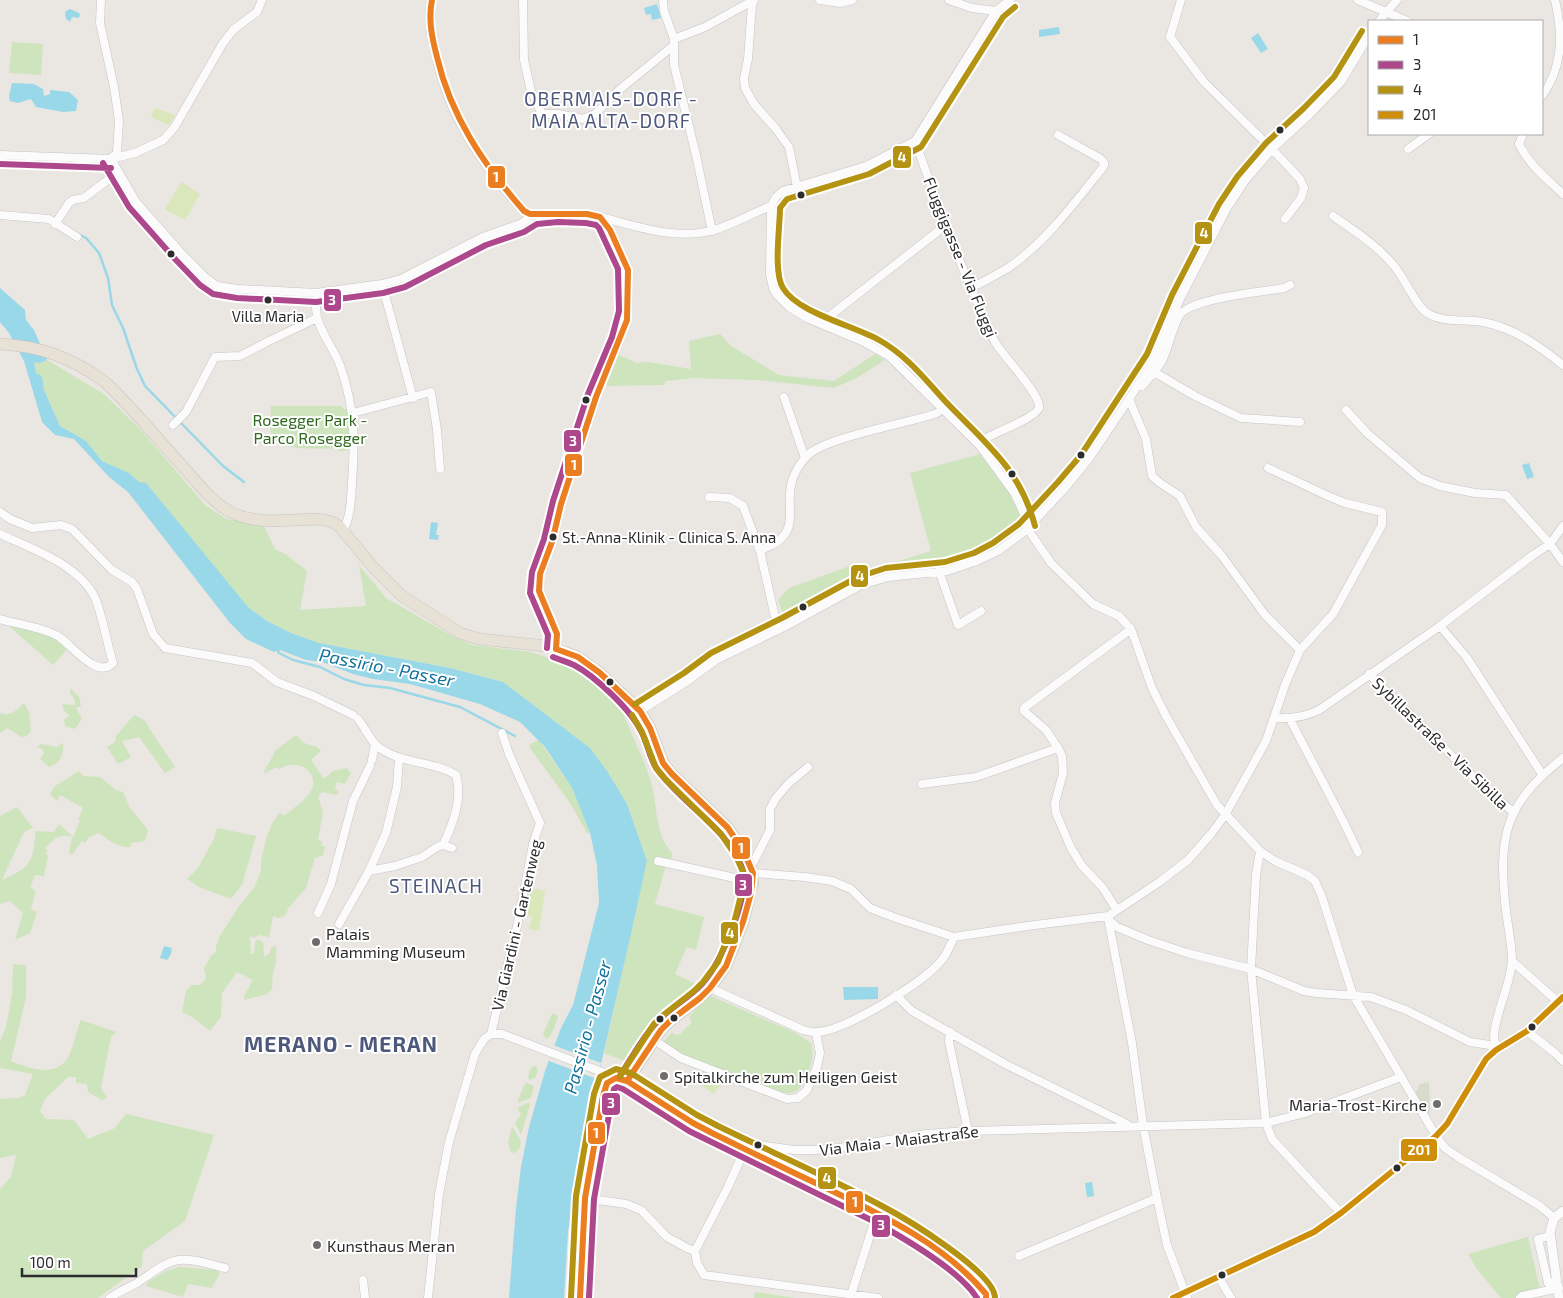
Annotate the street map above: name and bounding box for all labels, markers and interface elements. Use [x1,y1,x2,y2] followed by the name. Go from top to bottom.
[1368,20,1543,135] legend
[1413,30,1419,48] text: 1
[1413,55,1421,73] text: 3
[1413,80,1422,98] text: 4
[524,87,698,132] district label: OBERMAIS-DORF - MAIA ALTA-DORF
[1413,105,1436,123] text: 201
[1275,125,1285,135] unlabelled marker
[892,145,912,169] line badge: 4
[898,148,907,165] text: 4
[487,165,506,189] line badge: 1
[493,168,499,185] text: 1
[920,174,1002,340] street label: Fluggigasse - Via Fluggi
[796,190,806,200] unlabelled marker
[1194,221,1213,245] line badge: 4
[1200,224,1209,241] text: 4
[166,249,176,259] unlabelled marker
[323,288,342,312] line badge: 3
[328,291,336,308] text: 3
[263,295,273,305] marker: Villa Maria
[232,307,304,325] place label: Villa Maria
[581,395,591,405] unlabelled marker
[253,410,367,447] park label: Rosegger Park - Parco Rosegger
[563,429,582,453] line badge: 3
[569,432,577,449] text: 3
[1076,450,1086,460] unlabelled marker
[564,453,583,477] line badge: 1
[571,456,577,473] text: 1
[1007,469,1017,479] unlabelled marker
[562,528,776,546] place label: St.-Anna-Klinik - Clinica S. Anna
[548,532,558,542] marker: St.-Anna-Klinik - Clinica S. Anna
[850,564,869,588] line badge: 4
[856,567,865,584] text: 4
[798,602,808,612] unlabelled marker
[318,643,457,691] water label: Passirio - Passer
[1369,673,1513,813] street label: Sybillastraße - Via Sibilla
[605,677,615,687] unlabelled marker
[731,836,751,860] line badge: 1
[487,837,545,1013] street label: Via Giardini - Gartenweg
[738,839,744,856] text: 1
[734,873,753,897] line badge: 3
[389,874,483,897] district label: STEINACH
[739,876,747,893] text: 3
[720,921,739,945] line badge: 4
[326,924,466,961] place label: Palais Mamming Museum
[726,924,735,941] text: 4
[310,936,322,948] marker: Palais Mamming Museum
[559,957,616,1096] water label: Passirio - Passer
[669,1013,679,1023] unlabelled marker
[655,1014,665,1024] unlabelled marker
[1527,1022,1537,1032] unlabelled marker
[244,1031,438,1056] district label: MERANO - MERAN
[674,1067,897,1086] place label: Spitalkirche zum Heiligen Geist
[658,1070,670,1082] marker: Spitalkirche zum Heiligen Geist
[601,1092,621,1116] line badge: 3
[607,1094,615,1111] text: 3
[1289,1095,1427,1114] place label: Maria-Trost-Kirche
[1431,1098,1443,1110] marker: Maria-Trost-Kirche
[587,1121,606,1145] line badge: 1
[818,1121,980,1159] street label: Via Maia - Maiastraße
[593,1124,599,1141] text: 1
[1400,1138,1438,1162] line badge: 201
[753,1140,763,1150] unlabelled marker
[1407,1141,1431,1158] text: 201
[1392,1163,1402,1173] unlabelled marker
[817,1166,837,1190] line badge: 4
[823,1169,832,1186] text: 4
[845,1190,864,1214] line badge: 1
[852,1193,858,1210] text: 1
[871,1214,891,1238] line badge: 3
[877,1216,885,1233] text: 3
[327,1236,455,1255] place label: Kunsthaus Meran
[311,1239,323,1251] marker: Kunsthaus Meran
[22,1246,136,1278] scale bar
[30,1253,71,1271] text: 100 m
[1217,1270,1227,1280] unlabelled marker

